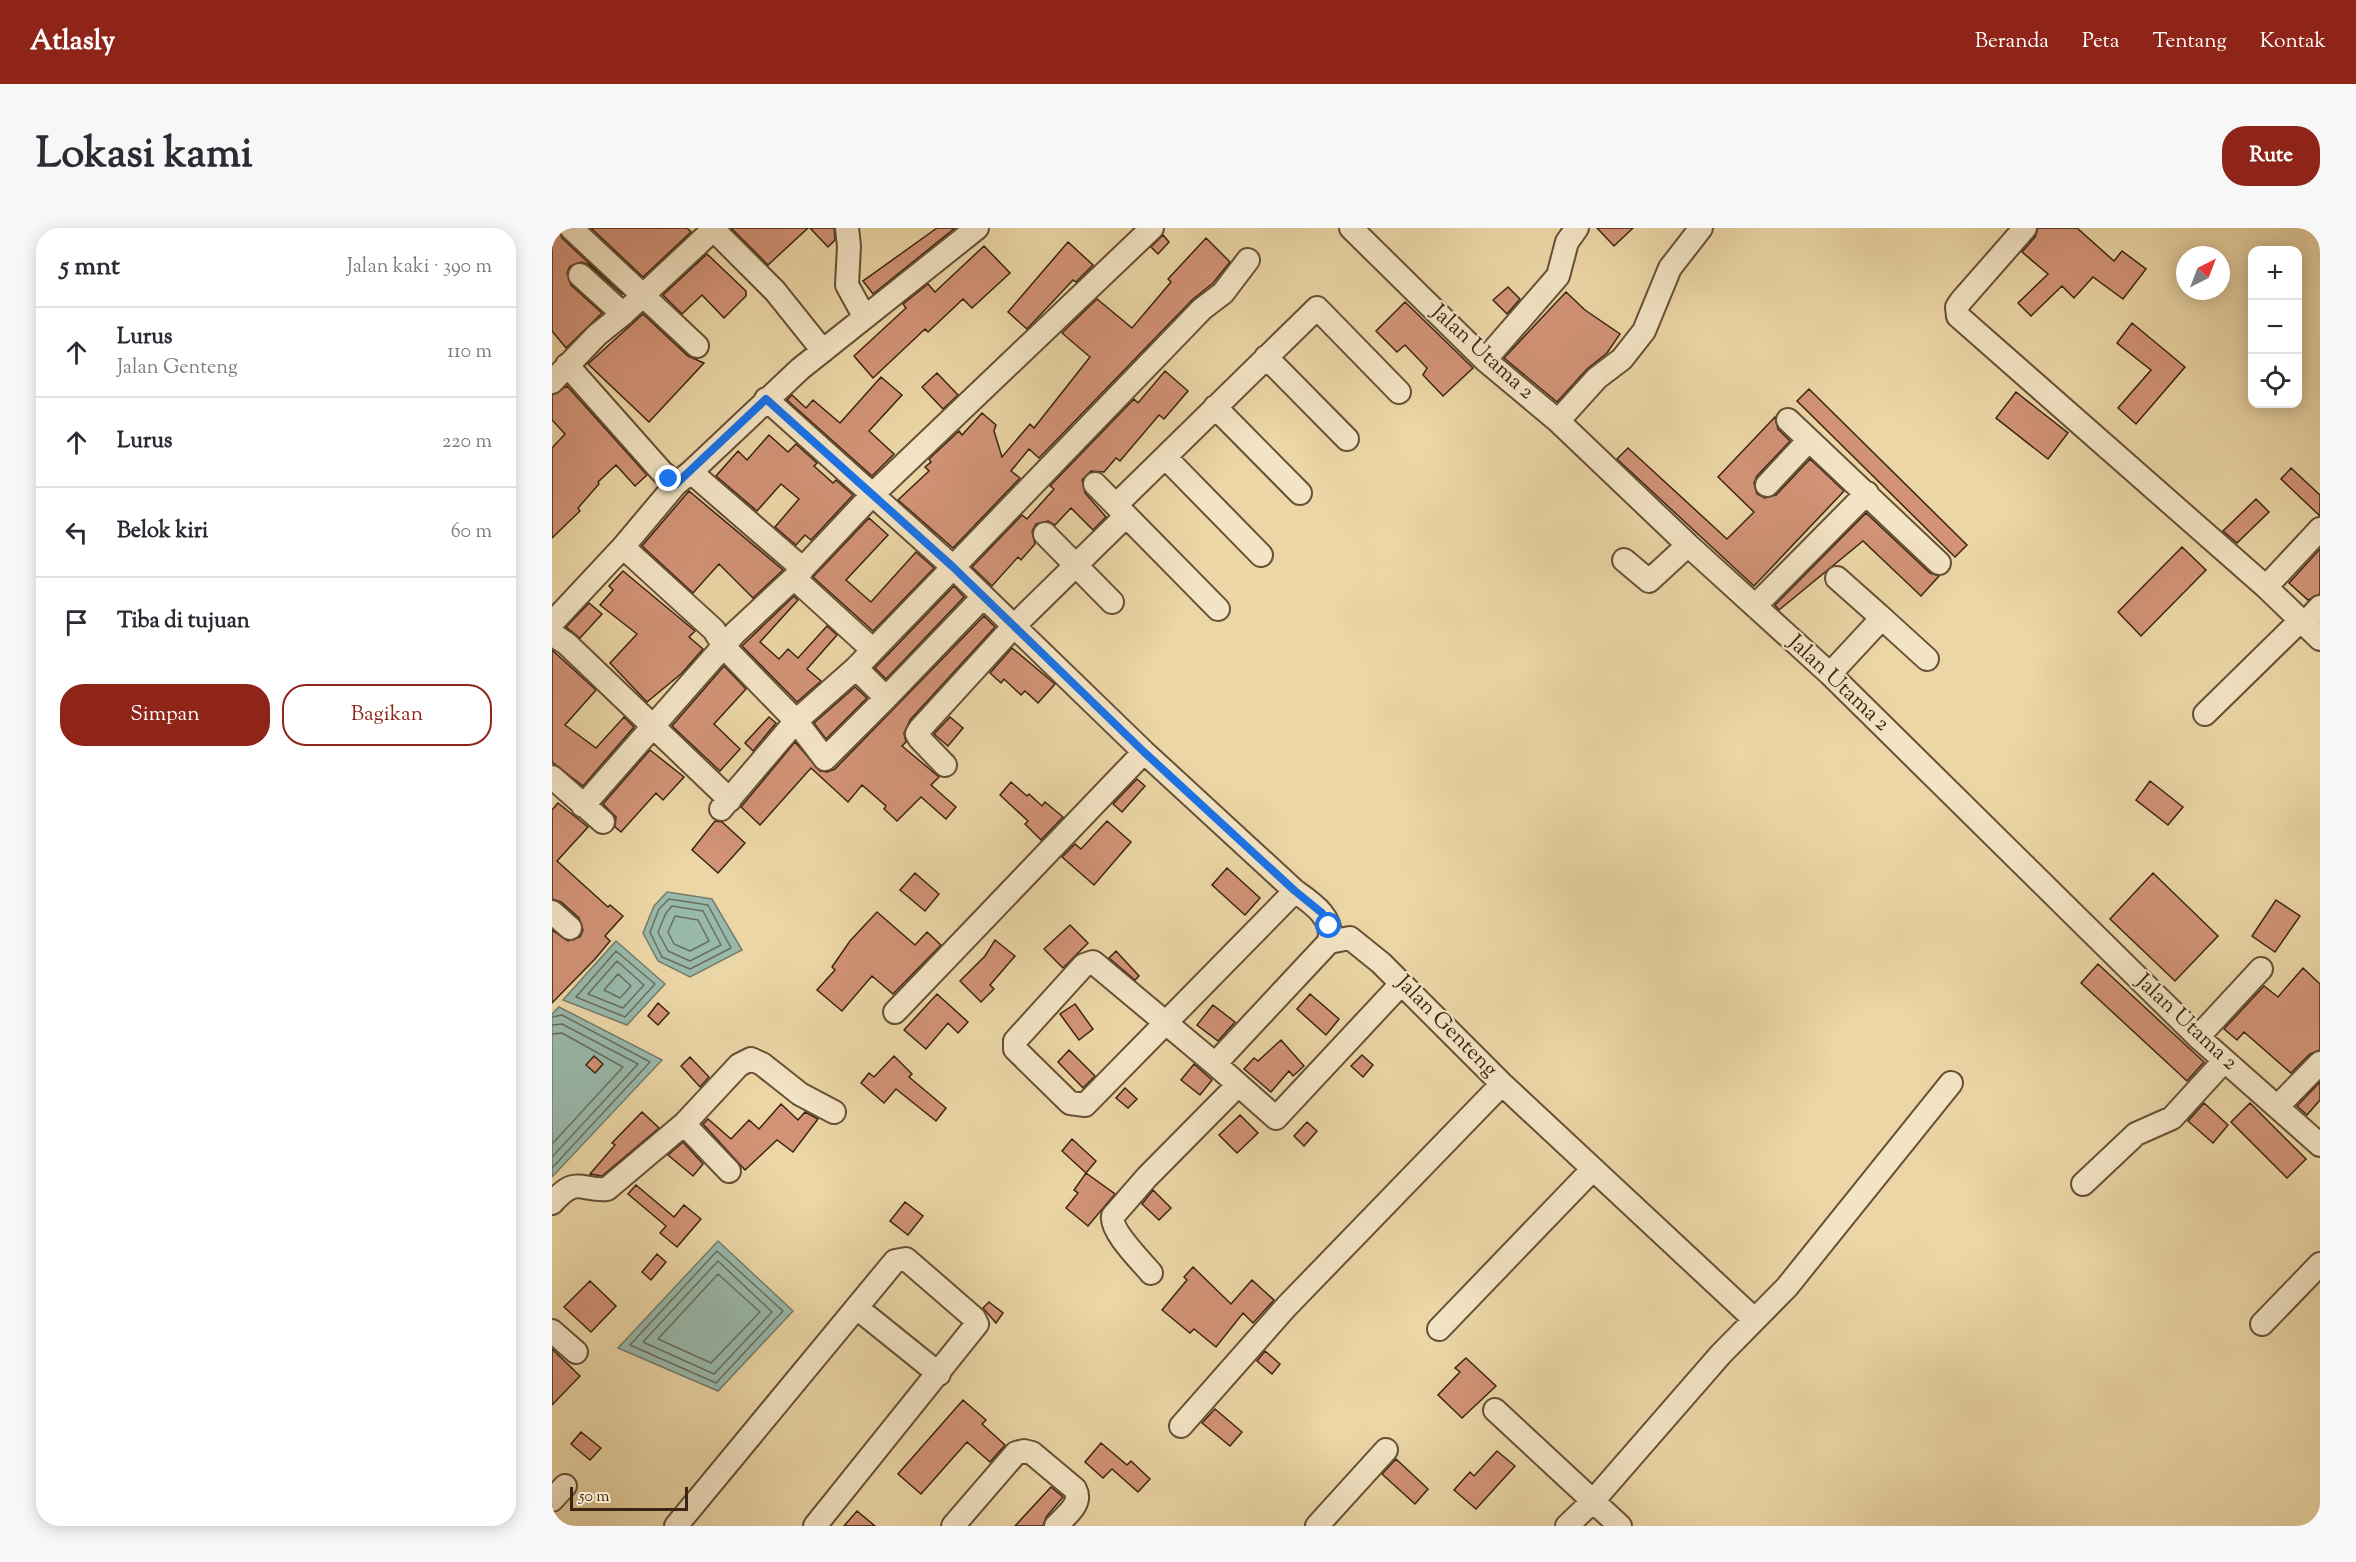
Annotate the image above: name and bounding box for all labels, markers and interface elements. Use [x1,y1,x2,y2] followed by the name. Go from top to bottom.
[30,22,115,62] text: Atlasly
[1975,27,2049,57] text: Beranda
[2082,27,2120,57] text: Peta
[2153,27,2227,57] text: Tentang
[2260,27,2326,57] text: Kontak
[36,126,253,186] text: Lokasi kami
[2222,126,2320,186] button: Rute
[2176,246,2230,300] north arrow
[2248,246,2302,408] map controls
[2248,246,2302,300] button: +
[60,249,120,286] text: 5 mnt
[347,253,492,282] text: Jalan kaki · 390 m
[1422,297,1541,408] street label: Jalan Utama 2
[2248,300,2302,354] button: −
[117,322,173,354] text: Lurus
[60,336,93,369] icon: ahead
[447,338,492,367] text: 110 m
[117,354,238,383] text: Jalan Genteng
[2248,354,2302,408] button: locate
[60,426,93,459] icon: ahead
[117,426,173,458] text: Lurus
[442,428,492,457] text: 220 m
[655,465,681,491] route end
[60,516,93,549] icon: left
[117,516,208,548] text: Belok kiri
[451,518,492,547] text: 60 m
[60,606,93,639] icon: arrive
[117,606,250,638] text: Tiba di tujuan
[1779,627,1896,740] street label: Jalan Utama 2
[60,684,270,746] button: Simpan
[282,684,492,746] button: Bagikan
[1315,912,1341,938] route start
[2127,966,2244,1079] street label: Jalan Utama 2
[1387,968,1504,1085] street label: Jalan Genteng
[570,1484,688,1512] scale bar
[579,1486,610,1509] text: 50 m

